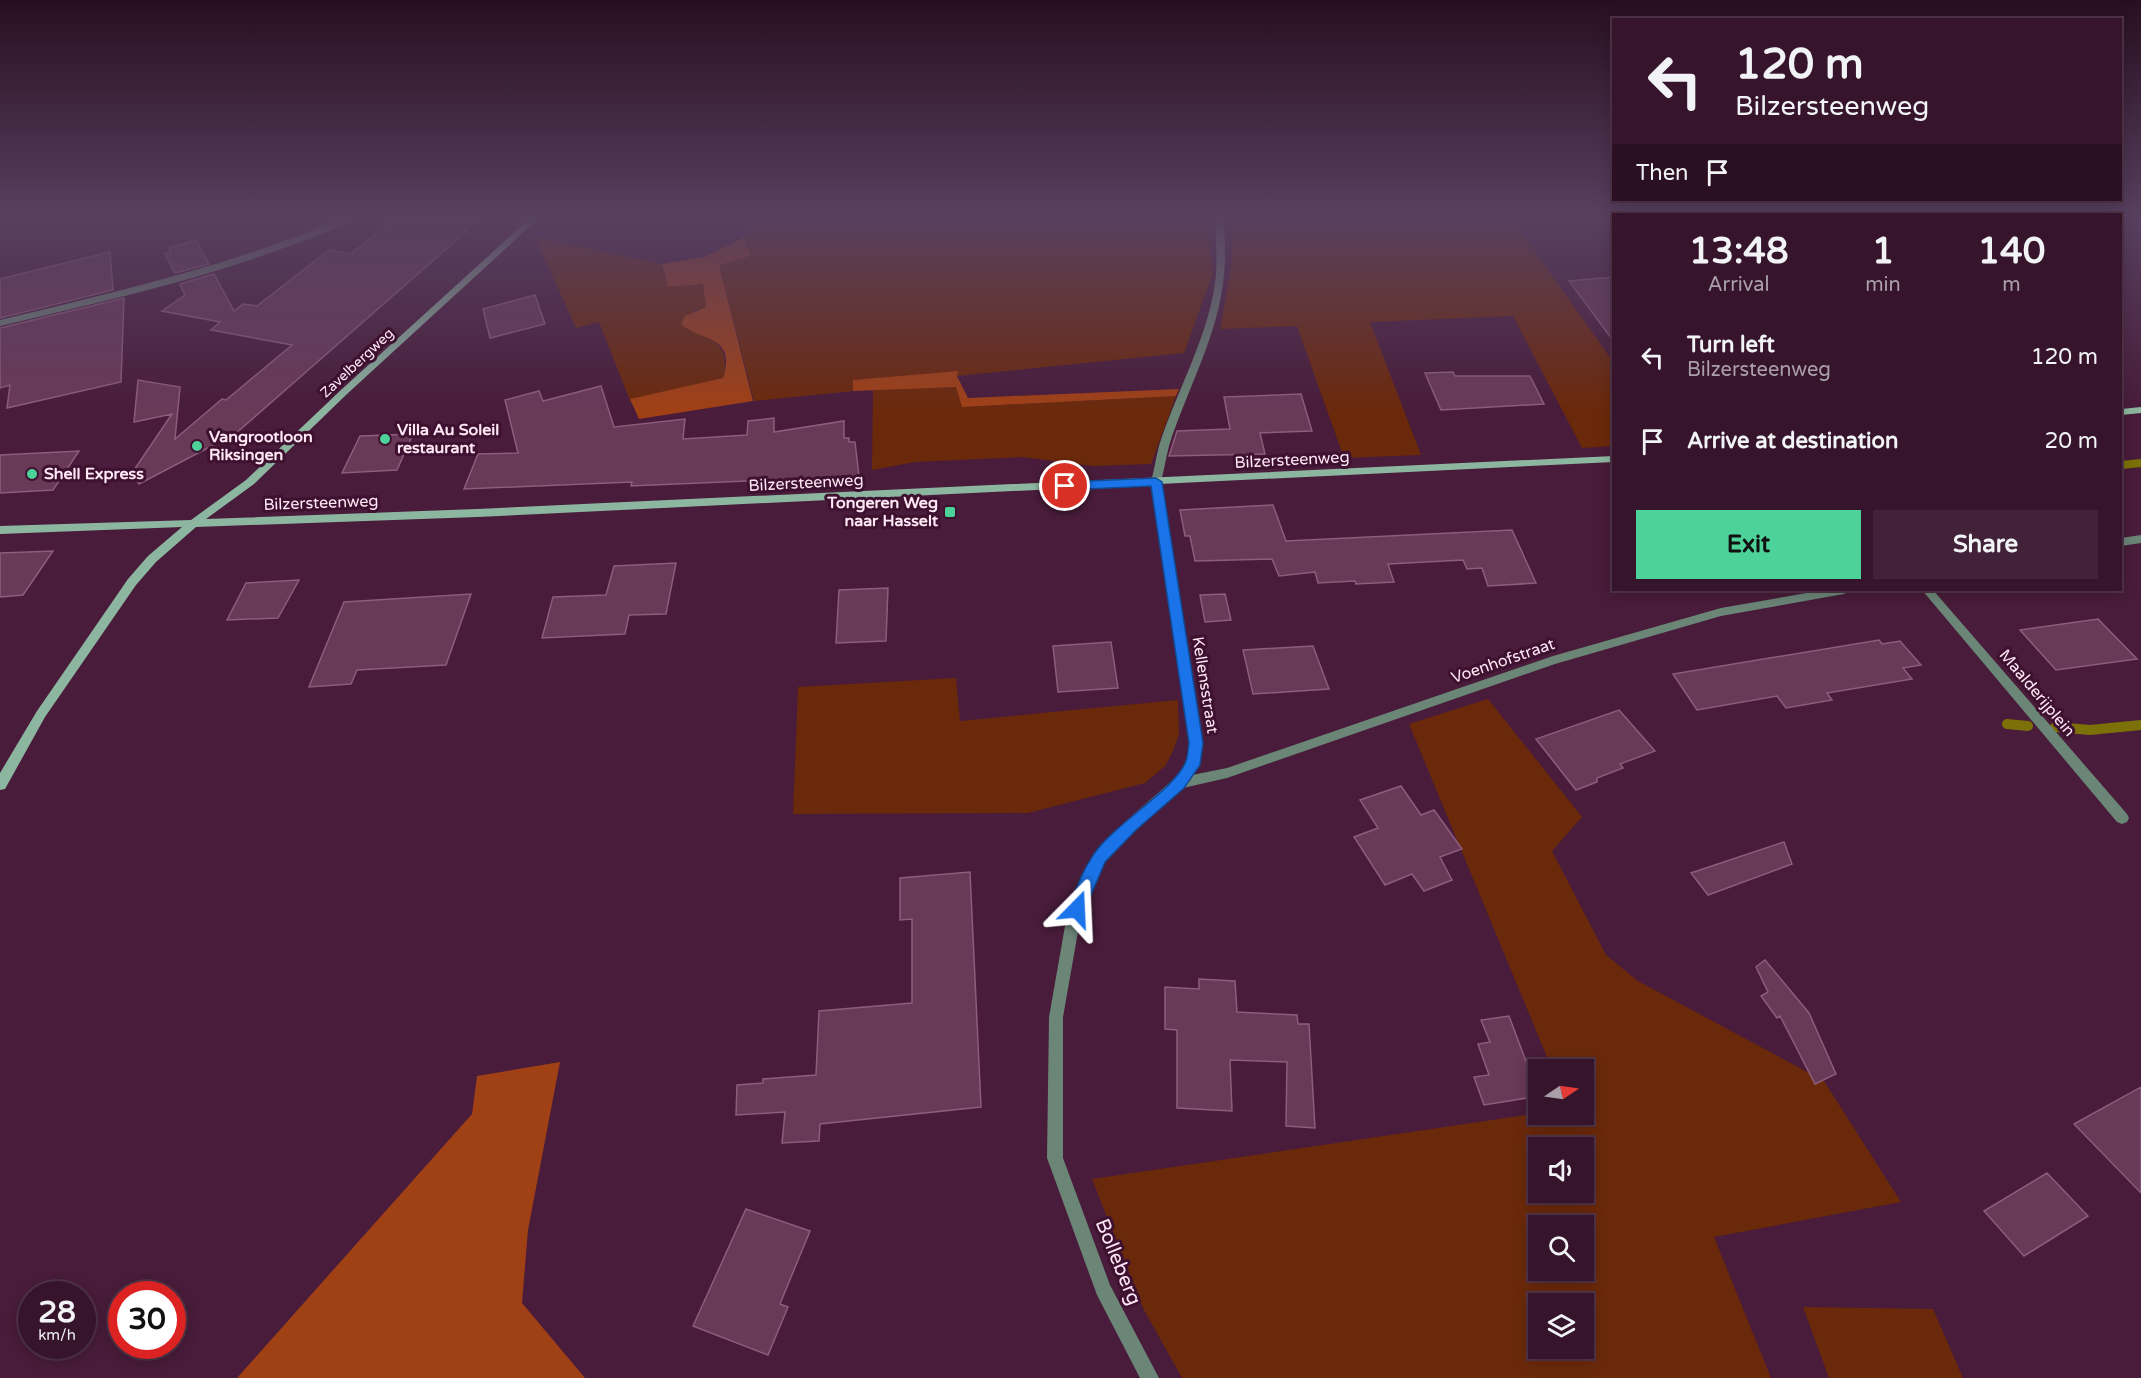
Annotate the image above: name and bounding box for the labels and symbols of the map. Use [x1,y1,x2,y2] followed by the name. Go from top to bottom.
[317,325,397,401] street label: Zavelbergweg
[397,420,499,458] place label: Villa Au Soleil restaurant
[209,427,313,465] place label: Vangrootloon Riksingen
[378,432,392,446] marker: Villa Au Soleil restaurant
[190,439,204,453] marker: Vangrootloon Riksingen
[1234,447,1350,473] street label: Bilzersteenweg
[1039,460,1090,511] pin
[44,464,144,484] place label: Shell Express
[25,467,39,481] marker: Shell Express
[748,470,864,496] street label: Bilzersteenweg
[263,491,379,515] street label: Bilzersteenweg
[826,493,939,531] place label: Tongeren Weg naar Hasselt
[943,505,957,519] marker: Tongeren Weg naar Hasselt
[1449,634,1557,688] street label: Voenhofstraat
[1187,635,1223,735] street label: Kellensstraat
[1995,645,2079,741] street label: Maalderijplein
[1045,877,1109,941] position arrow
[1528,1059,1594,1125] north arrow
[1090,1215,1146,1309] street label: Bolleberg
[108,1281,186,1359] speed limit sign: 30

